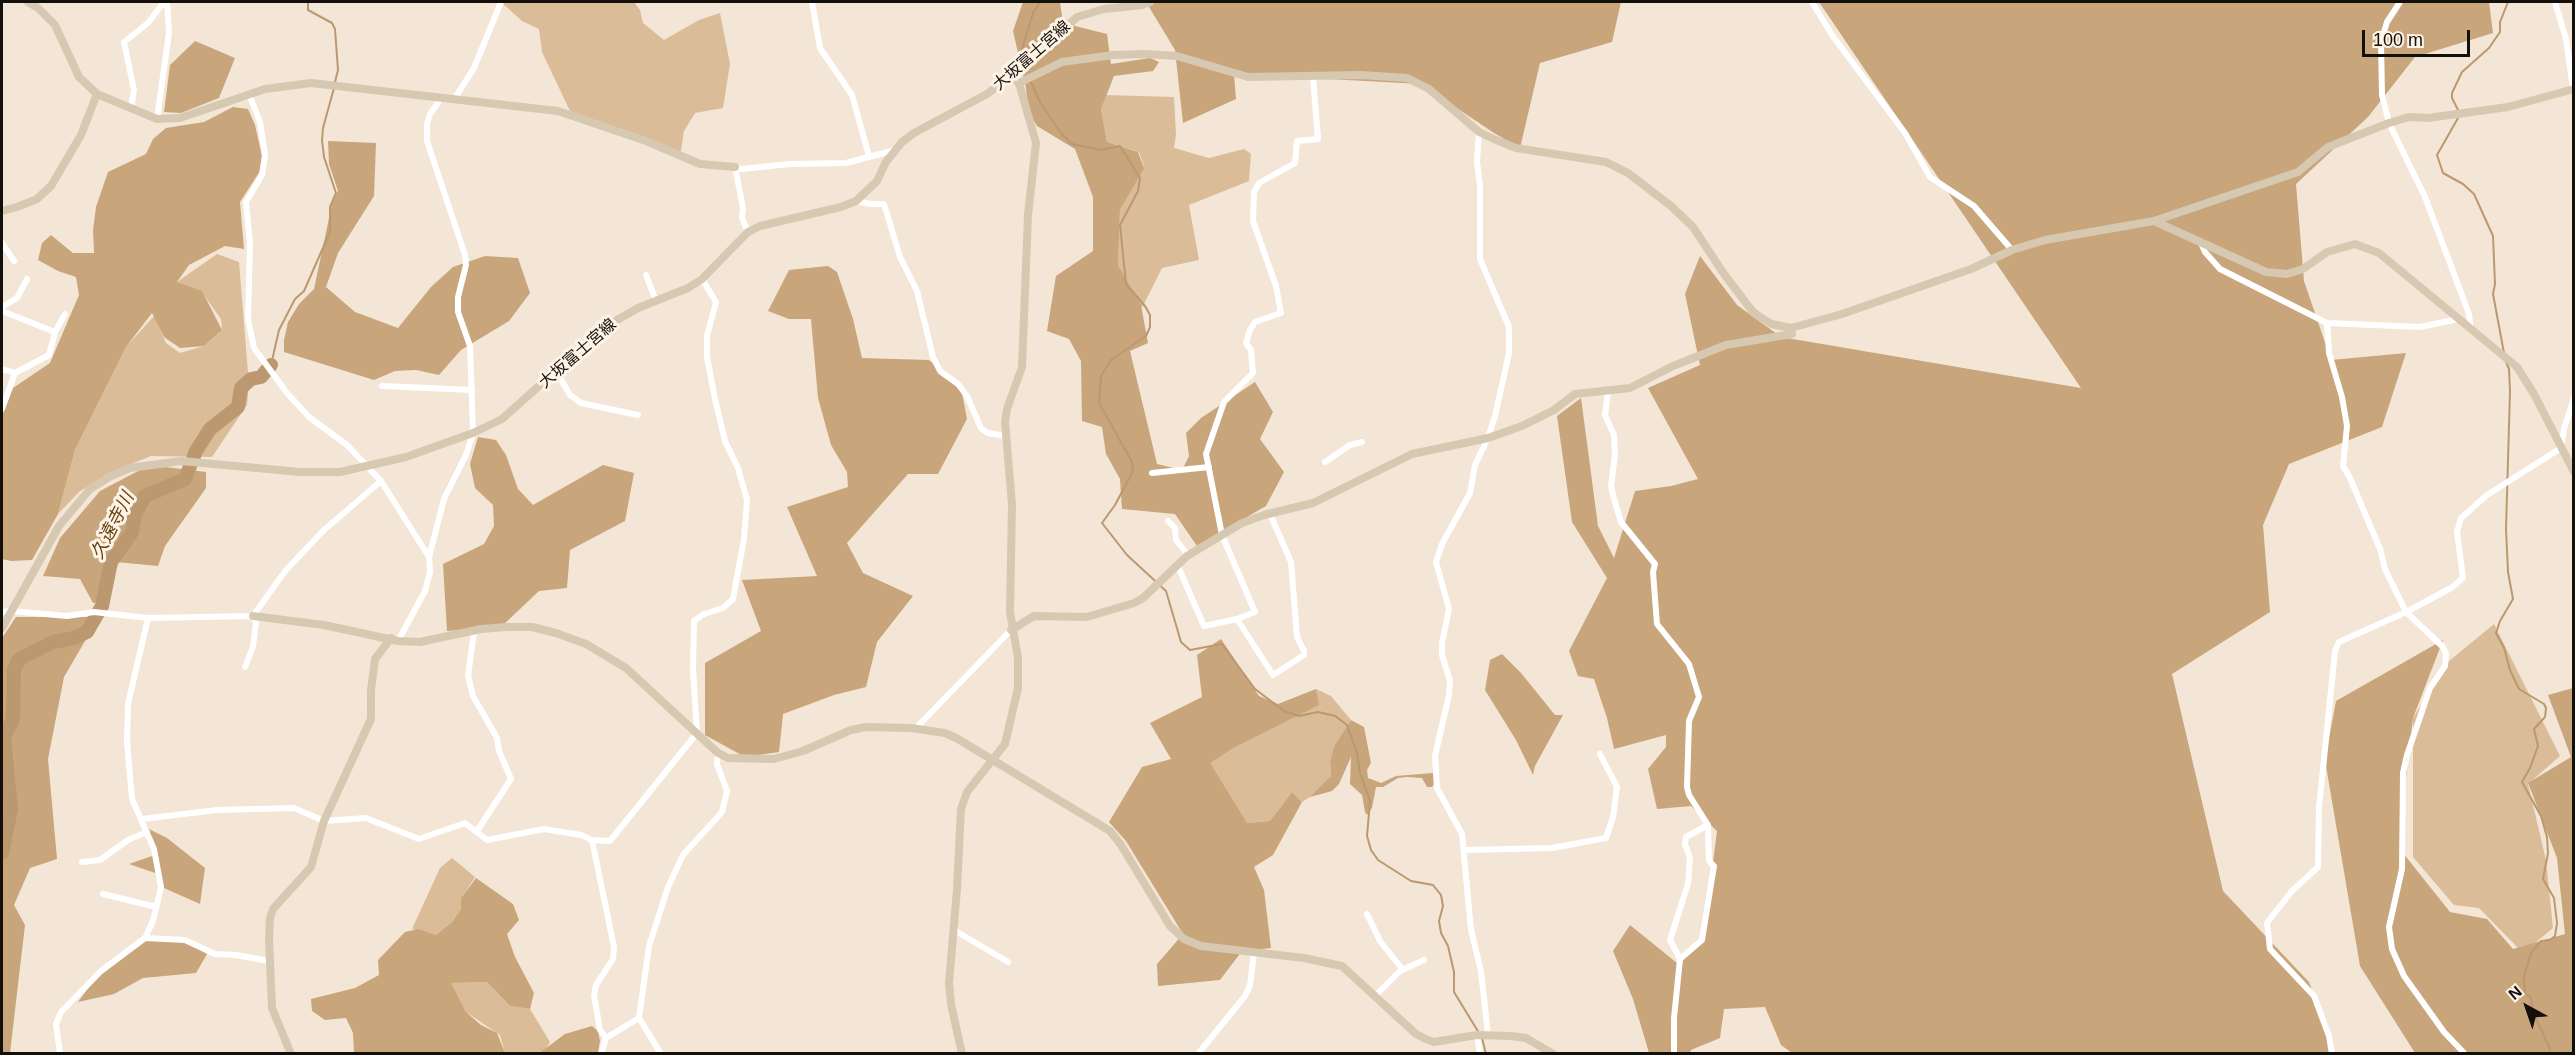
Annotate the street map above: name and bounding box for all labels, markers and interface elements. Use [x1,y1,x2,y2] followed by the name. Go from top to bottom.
[989,17,1075,95] street label: 大坂富士宮線
[2365,18,2473,56] scale bar
[2373,30,2423,50] text: 100 m
[535,315,621,393] street label: 大坂富士宮線
[87,489,139,563] water label: 久遠寺川
[2497,977,2557,1037] north arrow
[2505,983,2525,1003] text: N

